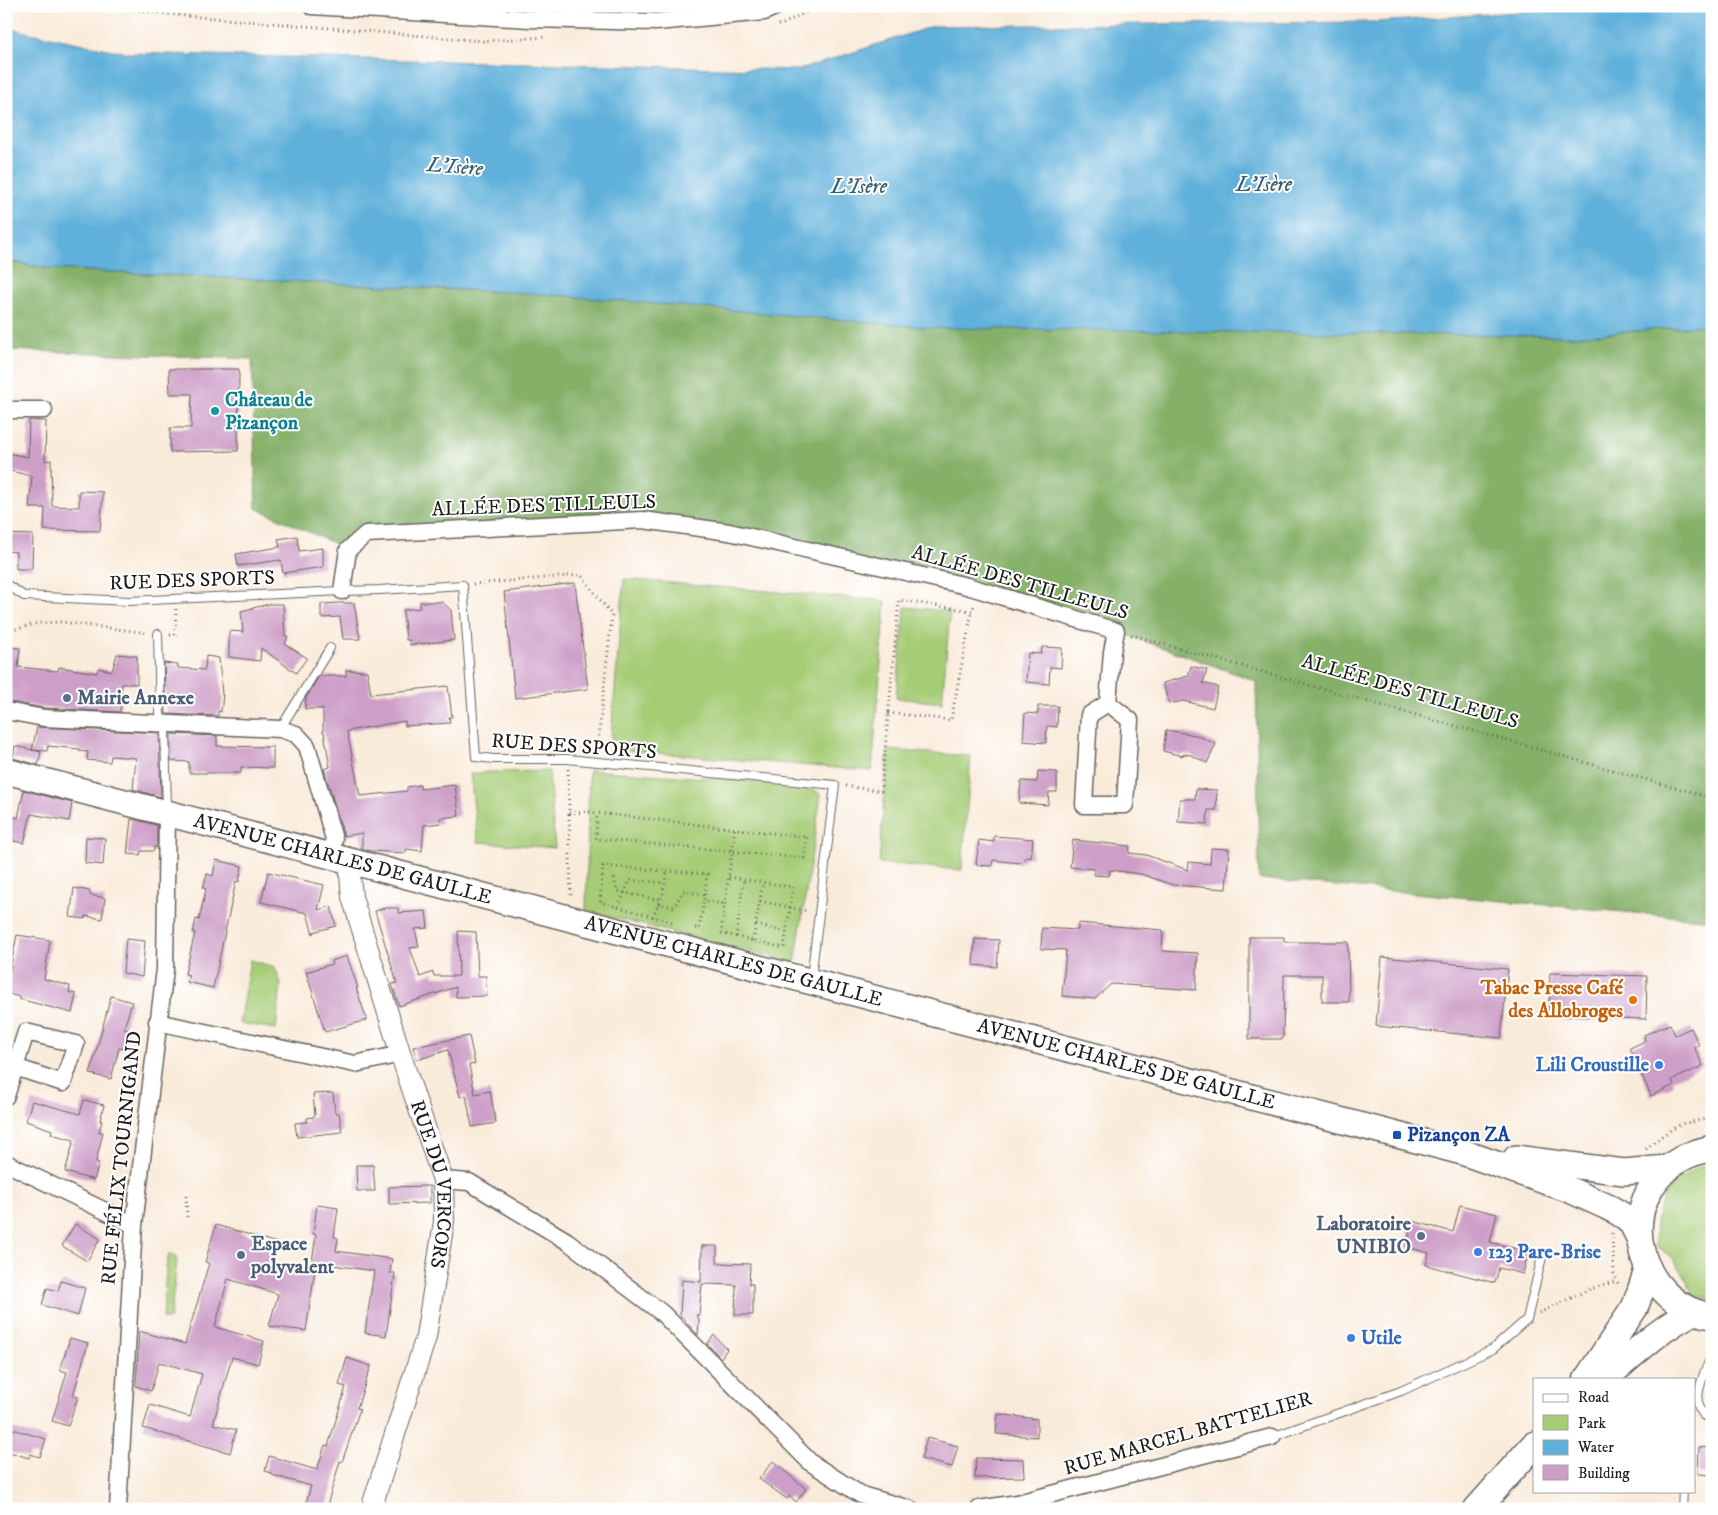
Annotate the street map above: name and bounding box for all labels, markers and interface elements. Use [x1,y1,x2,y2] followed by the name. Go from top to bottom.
[425,152,485,182] water label: L'Isère
[1235,172,1293,198] water label: L'Isère
[830,174,888,200] water label: L'Isère
[225,388,313,436] place label: Château de Pizançon
[209,405,221,417] marker: Château de Pizançon
[431,490,657,522] street label: ALLÉE DES TILLEULS
[909,540,1131,626] street label: ALLÉE DES TILLEULS
[109,566,275,596] street label: RUE DES SPORTS
[1299,649,1521,735] street label: ALLÉE DES TILLEULS
[77,686,195,711] place label: Mairie Annexe
[61,692,73,704] marker: Mairie Annexe
[491,729,657,765] street label: RUE DES SPORTS
[191,808,494,910] street label: AVENUE CHARLES DE GAULLE
[582,910,885,1012] street label: AVENUE CHARLES DE GAULLE
[1480,976,1624,1024] place label: Tabac Presse Café des Allobroges
[1627,994,1639,1006] marker: Tabac Presse Café des Allobroges
[975,1013,1278,1115] street label: AVENUE CHARLES DE GAULLE
[96,1030,148,1286] street label: RUE FÉLIX TOURNIGAND
[1535,1053,1650,1078] place label: Lili Croustille
[1653,1059,1665,1071] marker: Lili Croustille
[404,1097,457,1270] street label: RUE DU VERCORS
[1407,1123,1511,1148] place label: Pizançon ZA
[1391,1129,1403,1141] marker: Pizançon ZA
[1316,1212,1412,1260] place label: Laboratoire UNIBIO
[1415,1230,1427,1242] marker: Laboratoire UNIBIO
[250,1232,335,1280] place label: Espace polyvalent
[1488,1240,1602,1265] place label: 123 Pare-Brise
[1472,1246,1484,1258] marker: 123 Pare-Brise
[235,1249,247,1261] marker: Espace polyvalent
[1361,1326,1403,1351] place label: Utile
[1345,1332,1357,1344] marker: Utile
[1533,1378,1696,1492] legend
[1061,1387,1315,1481] street label: RUE MARCEL BATTELIER
[1578,1388,1610,1407] text: Road
[1578,1414,1607,1433] text: Park
[1577,1438,1614,1457] text: Water
[1578,1464,1630,1483] text: Building

